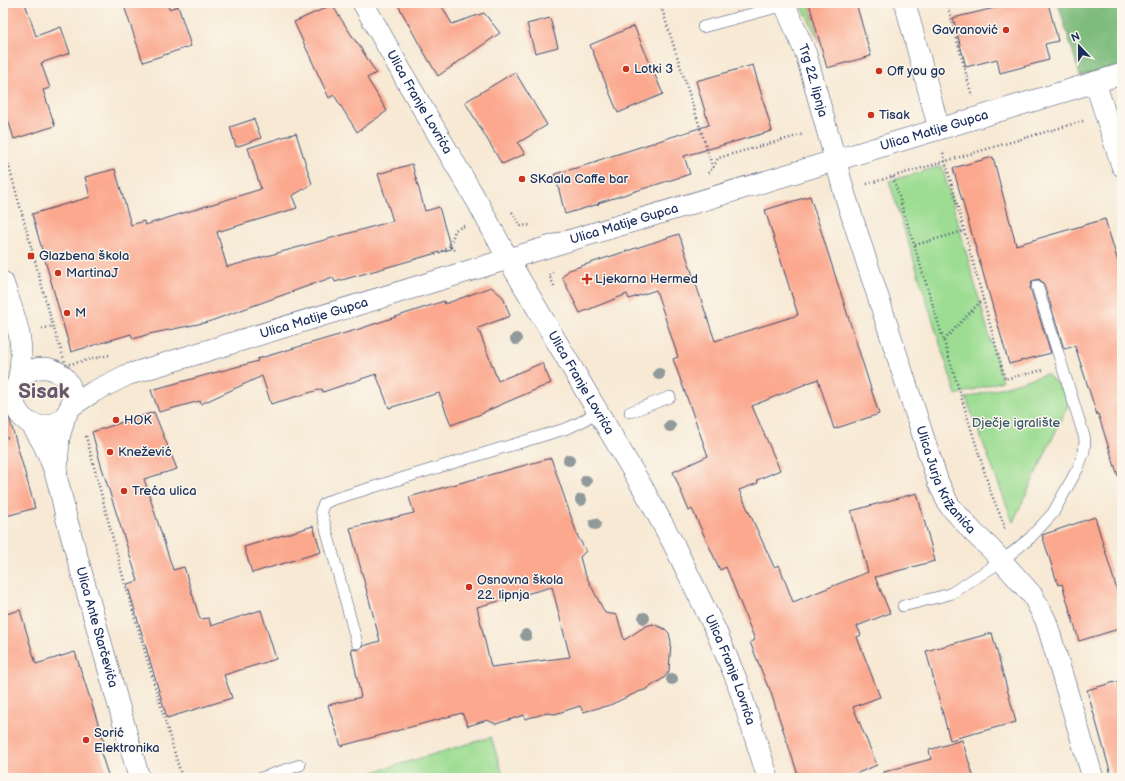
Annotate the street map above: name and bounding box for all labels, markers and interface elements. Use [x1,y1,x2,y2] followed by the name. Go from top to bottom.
[932,22,998,38] place label: Gavranović
[1001,25,1011,35] marker: Gavranović
[1059,26,1099,66] north arrow
[1069,30,1082,45] text: N
[795,41,831,119] street label: Trg 22. lipnja
[383,47,456,157] street label: Ulica Franje Lovrića
[634,61,673,77] place label: Lotki 3
[887,63,945,79] place label: Off you go
[621,64,631,74] marker: Lotki 3
[874,66,884,76] marker: Off you go
[878,107,990,154] street label: Ulica Matije Gupca
[879,107,910,123] place label: Tisak
[866,110,876,120] marker: Tisak
[530,171,629,187] place label: SKaala Caffe bar
[517,174,527,184] marker: SKaala Caffe bar
[568,200,680,248] street label: Ulica Matije Gupca
[39,248,129,264] place label: Glazbena škola
[26,251,36,261] marker: Glazbena škola
[66,265,118,281] place label: MartinaJ
[53,268,63,278] marker: MartinaJ
[595,271,698,287] place label: Ljekarna Hermed
[582,274,592,284] marker: Ljekarna Hermed
[258,294,370,342] street label: Ulica Matije Gupca
[75,305,86,321] place label: M
[62,308,72,318] marker: M
[544,328,618,437] street label: Ulica Franje Lovrića
[18,379,70,404] district label: Sisak
[124,412,152,428] place label: HOK
[111,415,121,425] marker: HOK
[972,415,1060,431] park label: Dječje igralište
[912,424,979,537] street label: Ulica Jurja Križanića
[118,444,172,460] place label: Knežević
[105,447,115,457] marker: Knežević
[132,483,197,499] place label: Treća ulica
[119,486,129,496] marker: Treća ulica
[72,565,121,689] street label: Ulica Ante Starčevića
[477,572,563,603] place label: Osnovna škola 22. lipnja
[464,582,474,592] marker: Osnovna škola 22. lipnja
[701,612,759,727] street label: Ulica Franje Lovrića
[94,725,160,756] place label: Sorić Elektronika
[81,735,91,745] marker: Sorić Elektronika

